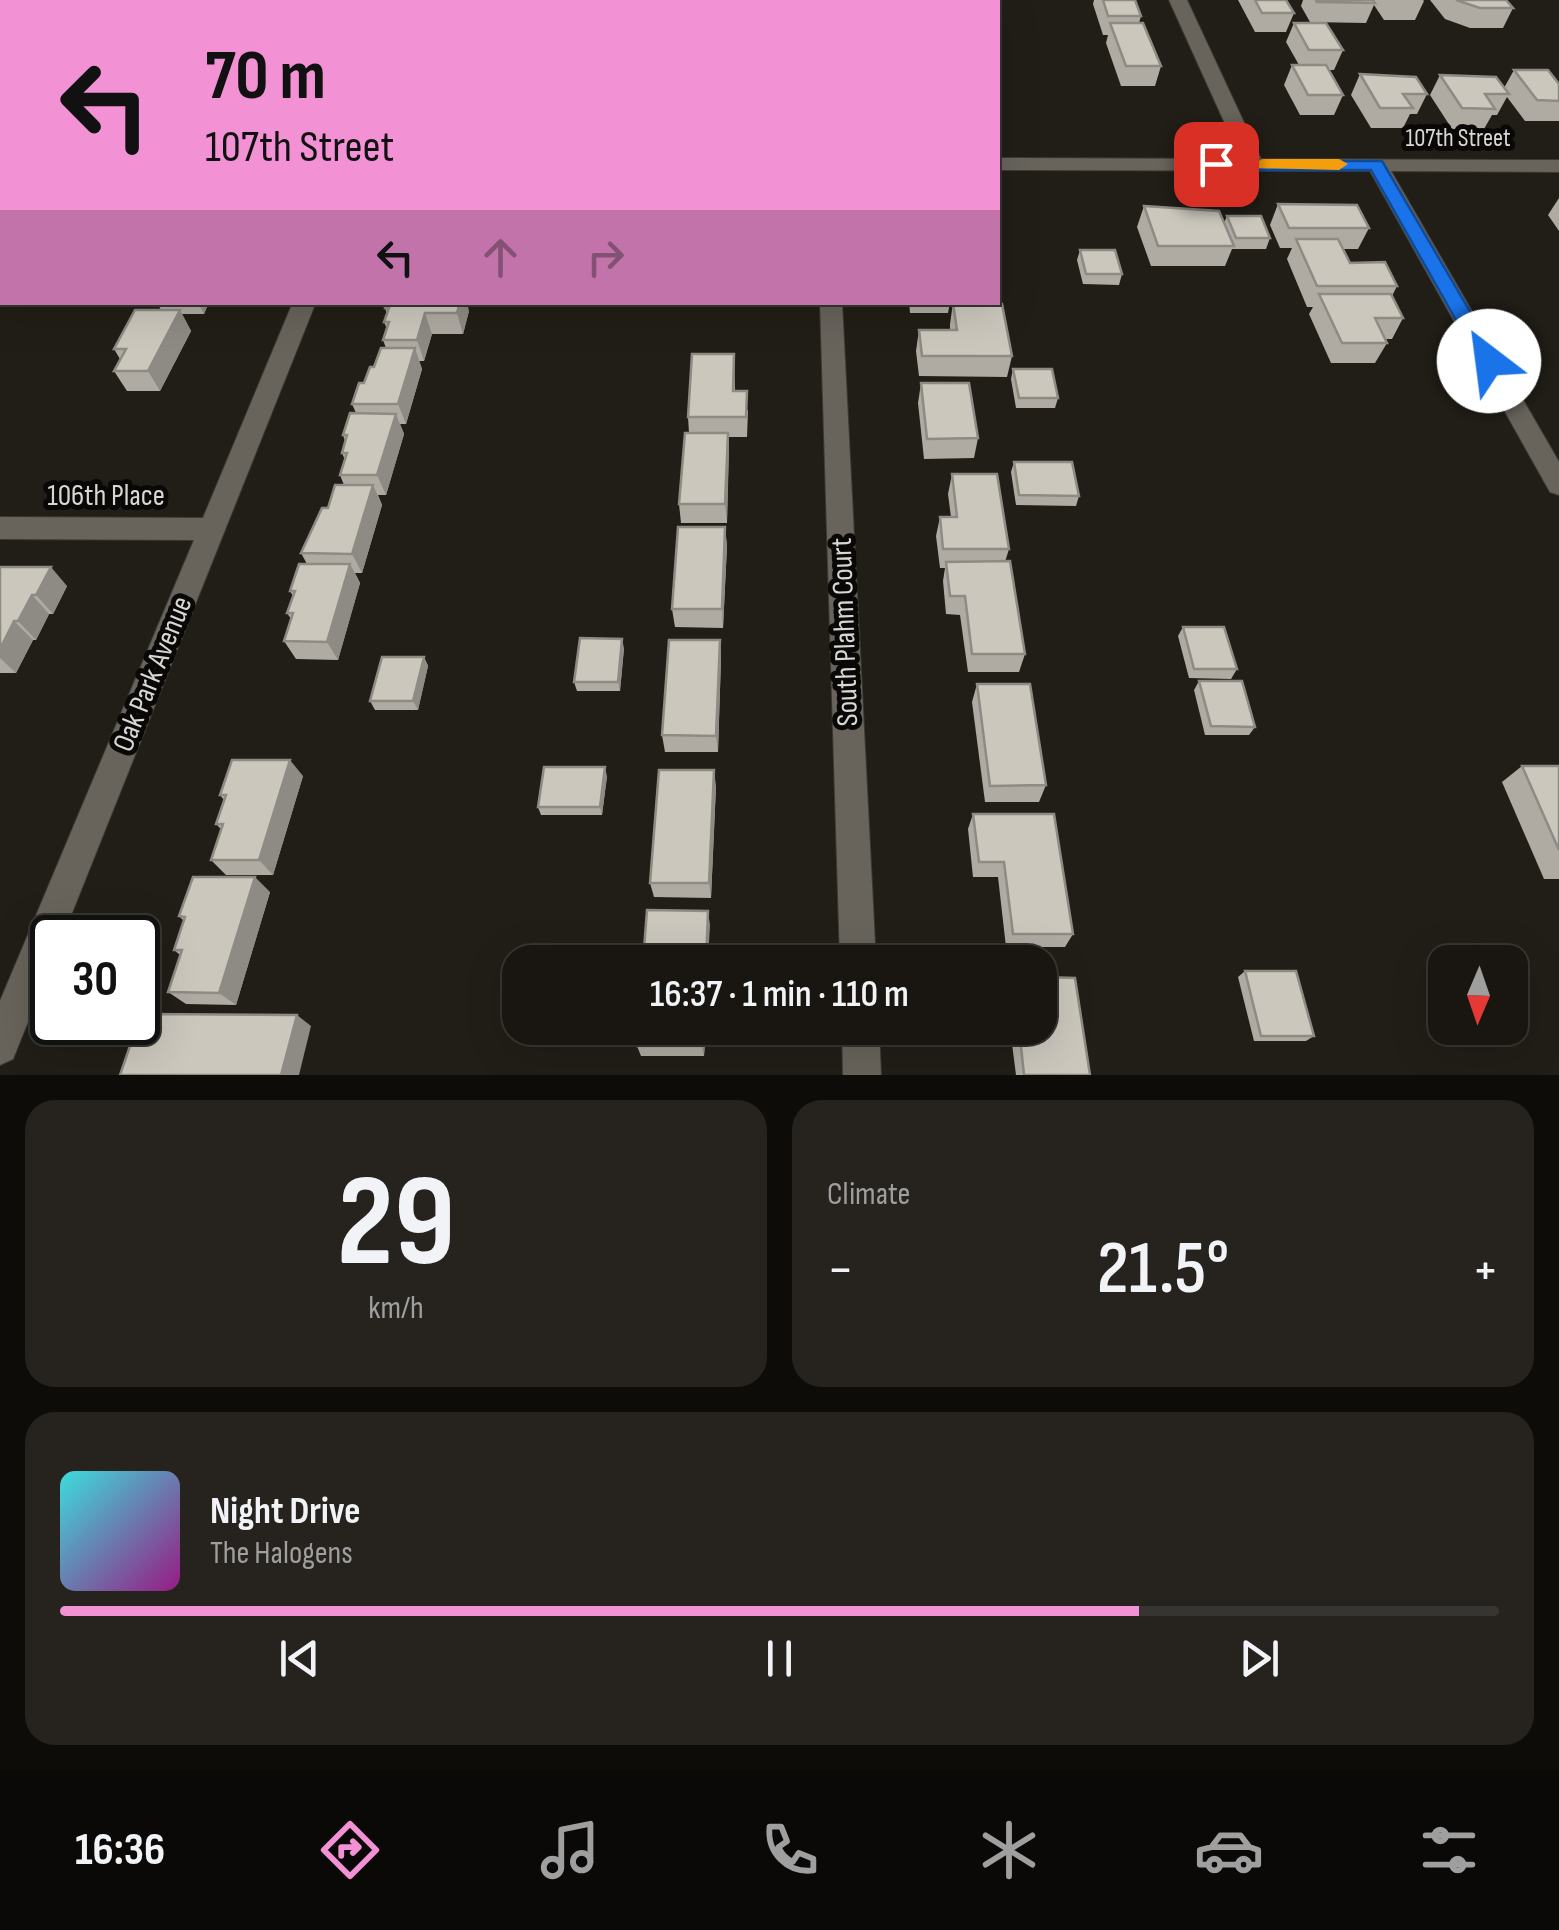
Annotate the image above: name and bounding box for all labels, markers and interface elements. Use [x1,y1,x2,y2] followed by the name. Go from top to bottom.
[205,35,326,119] text: 70 m
[40,40,170,170] icon: left
[205,120,394,175] text: 107th Street
[1174,122,1259,207] pin
[1405,123,1511,154] street label: 107th Street
[1189,137,1244,192] icon: arrive
[368,230,423,285] icon: left
[473,230,528,285] icon: ahead
[578,230,633,285] icon: right
[1437,309,1541,413] position arrow
[47,478,165,514] street label: 106th Place
[824,537,866,727] street label: South Plahm Court
[106,591,200,757] street label: Oak Park Avenue
[30,915,160,1045] speed limit sign: 30
[1428,945,1528,1045] north arrow
[1428,945,1528,1045] map controls
[650,972,909,1017] text: 16:37 · 1 min · 110 m
[337,1146,455,1302] text: 29
[827,1175,910,1214] text: Climate
[1097,1224,1229,1315] text: 21.5°
[827,1237,854,1304] text: −
[1472,1237,1499,1304] text: +
[368,1289,424,1328] text: km/h
[210,1489,361,1534] text: Night Drive
[210,1534,353,1573] text: The Halogens
[272,1631,327,1686] icon: previous
[752,1631,807,1686] icon: pause
[1232,1631,1287,1686] icon: next
[315,1815,385,1885] icon: directions
[535,1815,605,1885] icon: music
[755,1815,825,1885] icon: phone
[974,1815,1044,1885] icon: climate
[1194,1815,1264,1885] icon: car
[1414,1815,1484,1885] icon: filters
[75,1823,165,1878] text: 16:36

